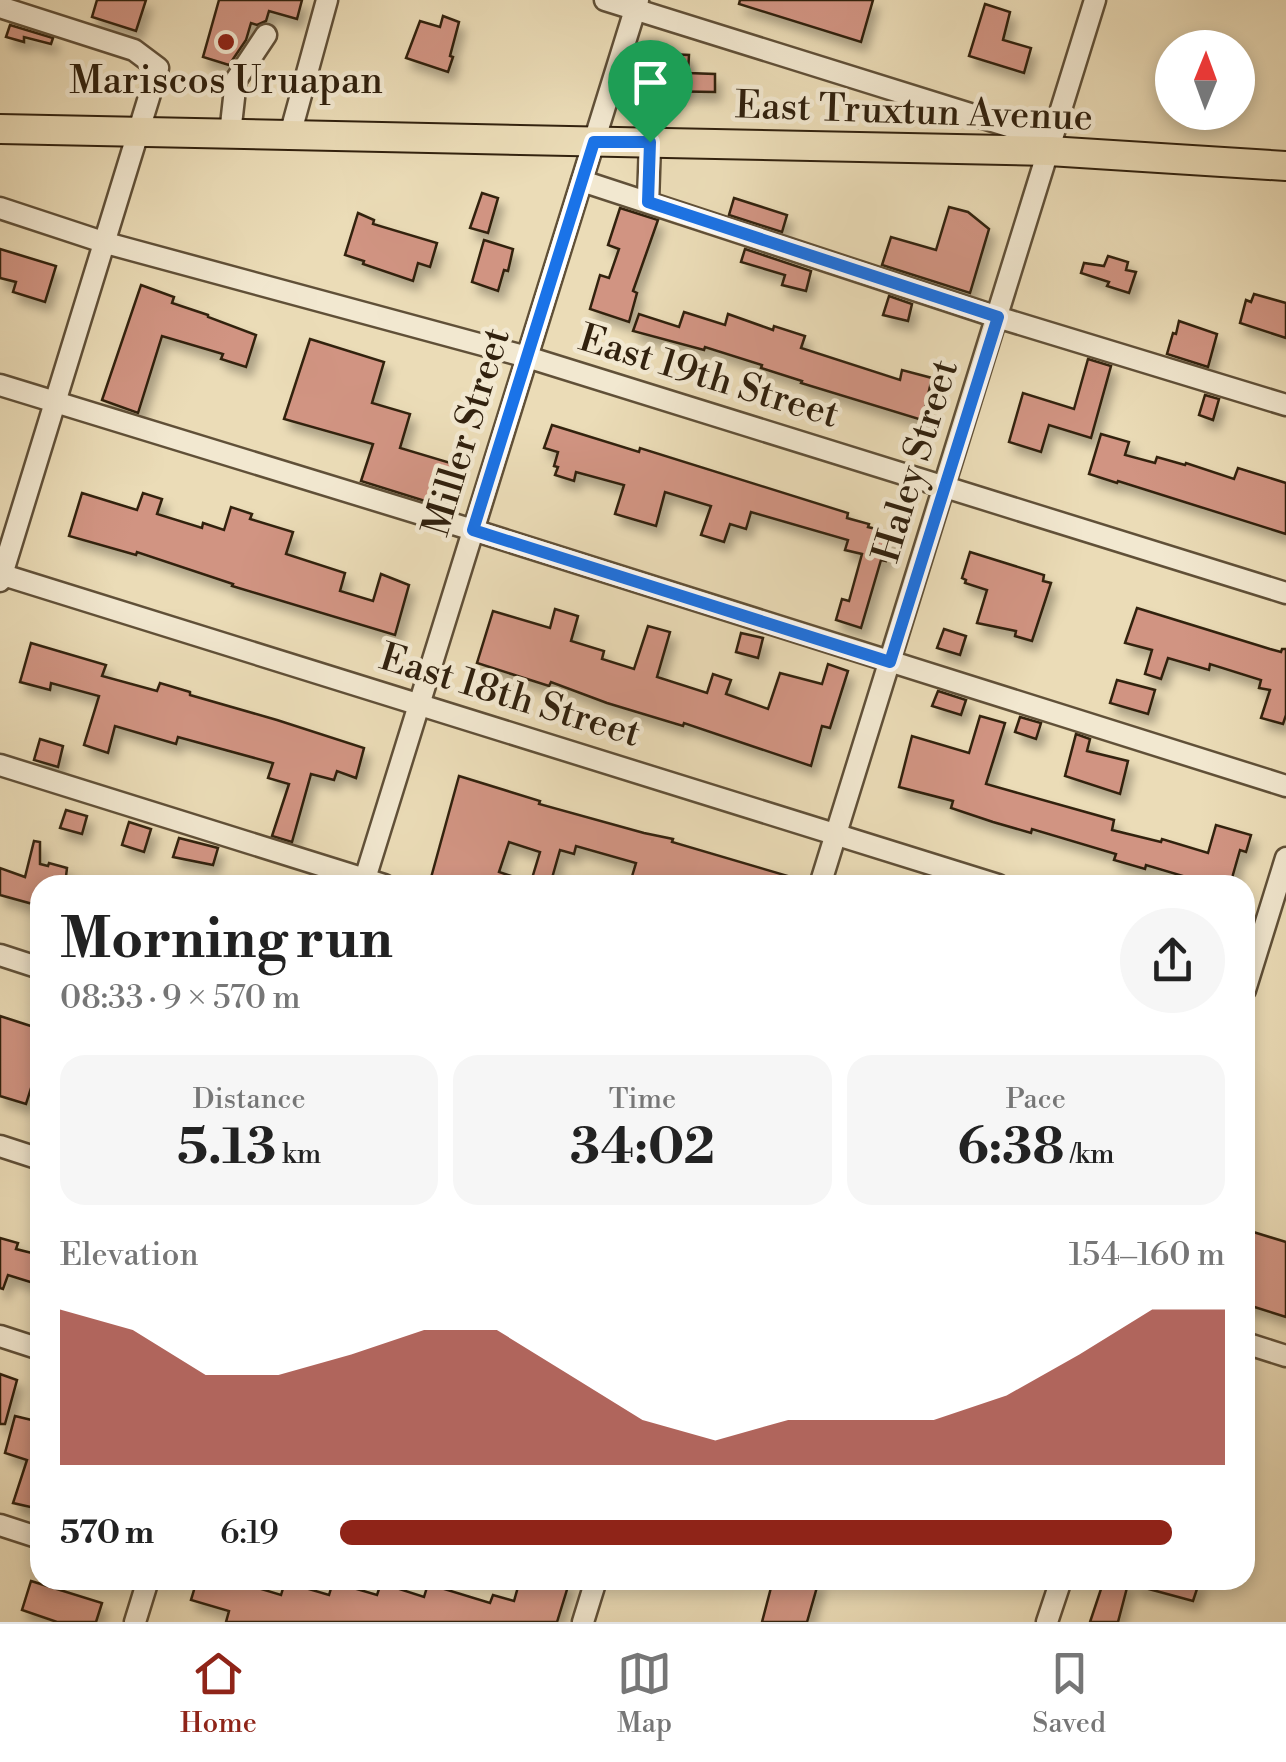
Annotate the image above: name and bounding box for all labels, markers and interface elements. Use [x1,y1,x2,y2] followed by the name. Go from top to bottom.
[1155,30,1255,130] north arrow
[1155,30,1255,130] map controls
[215,31,237,53] marker: Mariscos Uruapan
[608,40,693,143] pin
[623,55,678,110] icon: arrive
[69,58,383,105] place label: Mariscos Uruapan
[734,82,1094,142] street label: East Truxtun Avenue
[573,315,845,439] street label: East 19th Street
[413,322,521,542] street label: Miller Street
[863,354,969,568] street label: Haley Street
[374,634,646,758] street label: East 18th Street
[60,906,393,975] text: Morning run
[1120,908,1225,1013] button: share
[60,978,301,1018] text: 08:33 · 9 × 570 m
[193,1082,306,1117] text: Distance
[609,1082,676,1117] text: Time
[1006,1082,1066,1117] text: Pace
[177,1117,276,1179] text: 5.13
[570,1117,715,1179] text: 34:02
[957,1117,1064,1179] text: 6:38
[276,1137,321,1172] text: km
[1064,1137,1115,1172] text: /km
[60,1235,199,1275] text: Elevation
[1069,1235,1225,1275] text: 154–160 m
[60,1513,154,1553] text: 570 m
[220,1513,279,1553] text: 6:19
[180,1646,257,1741] tab: Home
[617,1646,672,1741] tab: Map
[1032,1646,1106,1741] tab: Saved

